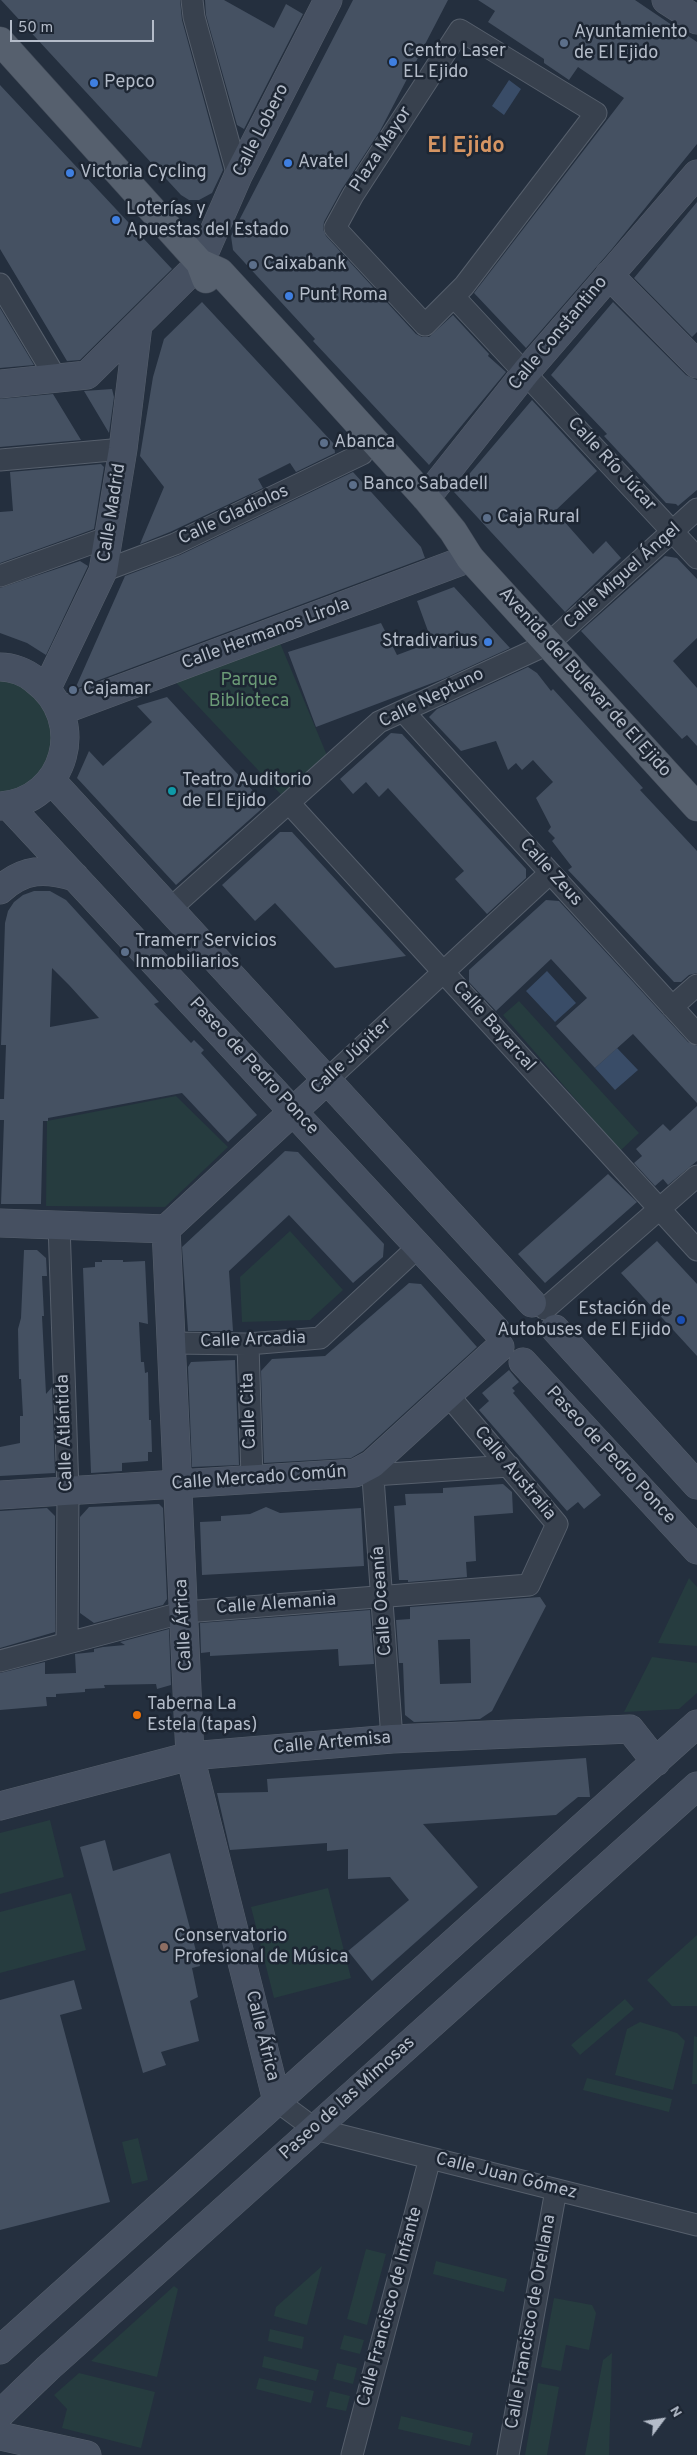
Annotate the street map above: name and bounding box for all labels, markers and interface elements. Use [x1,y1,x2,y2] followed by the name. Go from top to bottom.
[12,10,156,42] scale bar
[18,19,53,38] text: 50 m
[574,22,688,64] place label: Ayuntamiento de El Ejido
[558,37,570,49] marker: Ayuntamiento de El Ejido
[403,41,506,84] place label: Centro Laser EL Ejido
[387,56,399,68] marker: Centro Laser EL Ejido
[104,72,155,94] place label: Pepco
[88,77,100,89] marker: Pepco
[229,81,295,181] street label: Calle Lobero
[346,103,418,197] street label: Plaza Mayor
[427,135,505,161] district label: El Ejido
[298,152,348,174] place label: Avatel
[282,157,294,169] marker: Avatel
[80,162,207,184] place label: Victoria Cycling
[64,167,76,179] marker: Victoria Cycling
[126,199,289,242] place label: Loterías y Apuestas del Estado
[110,214,122,226] marker: Loterías y Apuestas del Estado
[263,254,347,276] place label: Caixabank
[247,259,259,271] marker: Caixabank
[505,273,613,395] street label: Calle Constantino
[299,285,388,307] place label: Punt Roma
[283,290,295,302] marker: Punt Roma
[562,413,660,517] street label: Calle Río Júcar
[334,432,395,454] place label: Abanca
[318,437,330,449] marker: Abanca
[95,462,131,564] street label: Calle Madrid
[363,474,488,496] place label: Banco Sabadell
[347,479,359,491] marker: Banco Sabadell
[175,481,293,551] street label: Calle Gladiolos
[497,507,580,529] place label: Caja Rural
[481,512,493,524] marker: Caja Rural
[560,519,686,635] street label: Calle Miguel Ángel
[493,584,675,782] street label: Avenida del Bulevar de El Ejido
[179,595,353,675] street label: Calle Hermanos Lirola
[382,631,478,653] place label: Stradivarius
[482,636,494,648] marker: Stradivarius
[376,664,488,734] street label: Calle Neptuno
[209,670,289,712] park label: Parque Biblioteca
[83,679,151,701] place label: Cajamar
[67,684,79,696] marker: Cajamar
[182,770,312,812] place label: Teatro Auditorio de El Ejido
[166,785,178,797] marker: Teatro Auditorio de El Ejido
[514,835,586,911] street label: Calle Zeus
[135,931,277,974] place label: Tramerr Servicios Inmobiliarios
[119,946,131,958] marker: Tramerr Servicios Inmobiliarios
[447,977,539,1077] street label: Calle Bayarcal
[184,994,322,1140] street label: Paseo de Pedro Ponce
[307,1014,397,1100] street label: Calle Júpiter
[497,1299,671,1342] place label: Estación de Autobuses de El Ejido
[675,1314,687,1326] marker: Estación de Autobuses de El Ejido
[200,1328,306,1354] street label: Calle Arcadia
[238,1372,262,1450] street label: Calle Cita
[53,1374,79,1492] street label: Calle Atlántida
[541,1383,679,1529] street label: Paseo de Pedro Ponce
[468,1423,560,1525] street label: Calle Australia
[171,1462,347,1496] street label: Calle Mercado Común
[368,1545,398,1657] street label: Calle Oceanía
[172,1578,198,1672] street label: Calle África
[215,1590,337,1620] street label: Calle Alemania
[147,1694,257,1736] place label: Taberna La Estela (tapas)
[131,1709,143,1721] marker: Taberna La Estela (tapas)
[272,1728,392,1760] street label: Calle Artemisa
[174,1926,348,1968] place label: Conservatorio Profesional de Música
[158,1941,170,1953] marker: Conservatorio Profesional de Música
[239,1989,283,2083] street label: Calle África
[276,2033,420,2165] street label: Paseo de las Mimosas
[433,2149,579,2205] street label: Calle Juan Gómez
[354,2205,428,2409] street label: Calle Francisco de Infante
[502,2213,562,2431] street label: Calle Francisco de Orellana
[637,2395,687,2445] north arrow
[665,2403,685,2421] text: N

